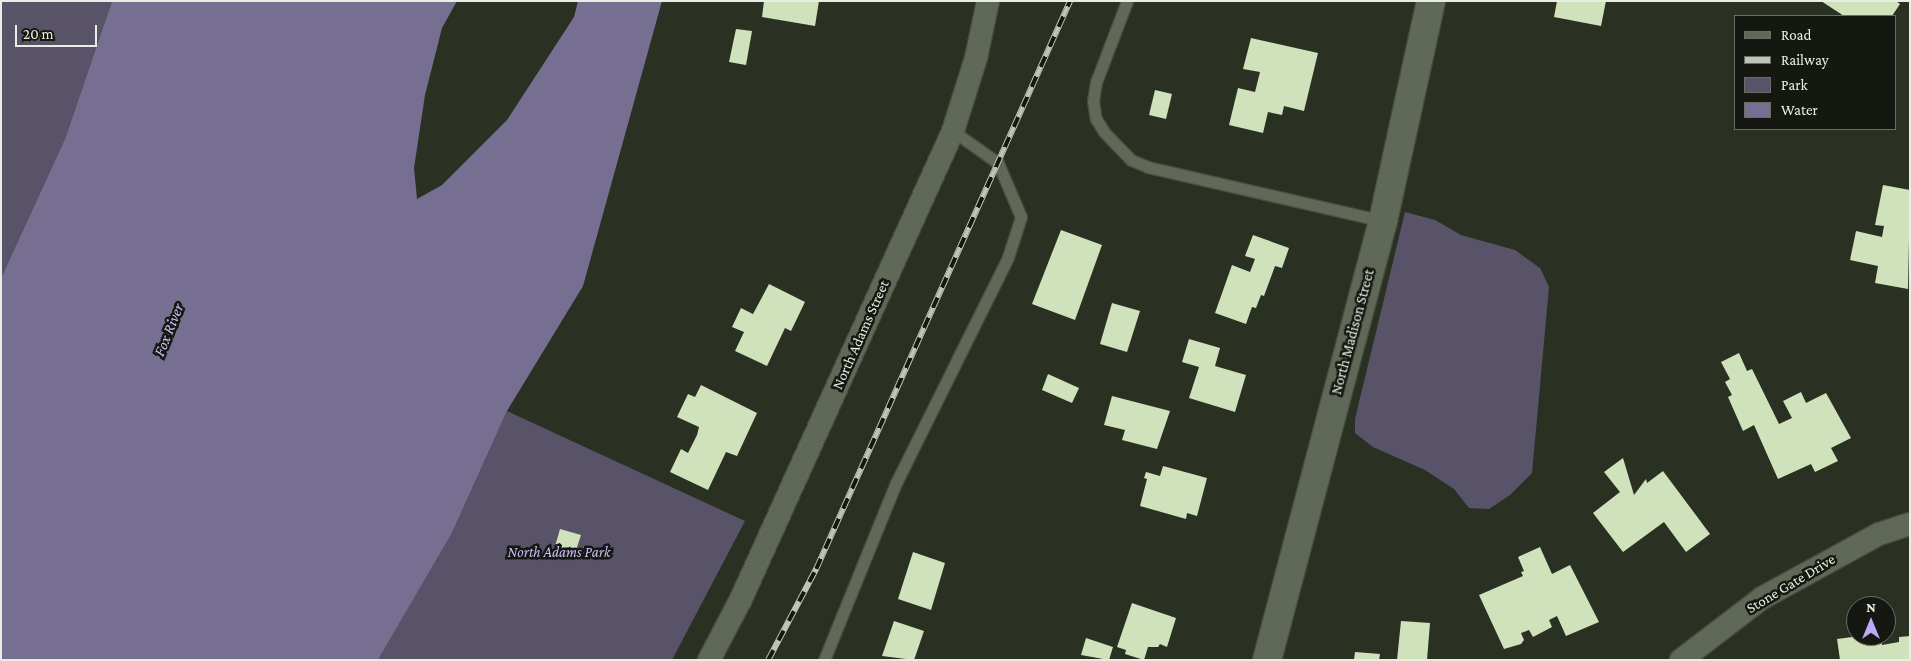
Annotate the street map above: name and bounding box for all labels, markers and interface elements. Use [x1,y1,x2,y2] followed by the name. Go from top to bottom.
[18,15,100,47] scale bar
[1734,15,1896,130] legend
[23,26,54,42] text: 20 m
[1781,27,1811,43] text: Road
[1781,52,1829,68] text: Railway
[1781,77,1808,93] text: Park
[1781,102,1818,118] text: Water
[1328,267,1378,397] street label: North Madison Street
[829,278,893,392] street label: North Adams Street
[150,301,188,359] water label: Fox River
[508,544,610,562] park label: North Adams Park
[1743,551,1839,617] street label: Stone Gate Drive
[1846,596,1896,646] north arrow
[1866,599,1876,615] text: N

